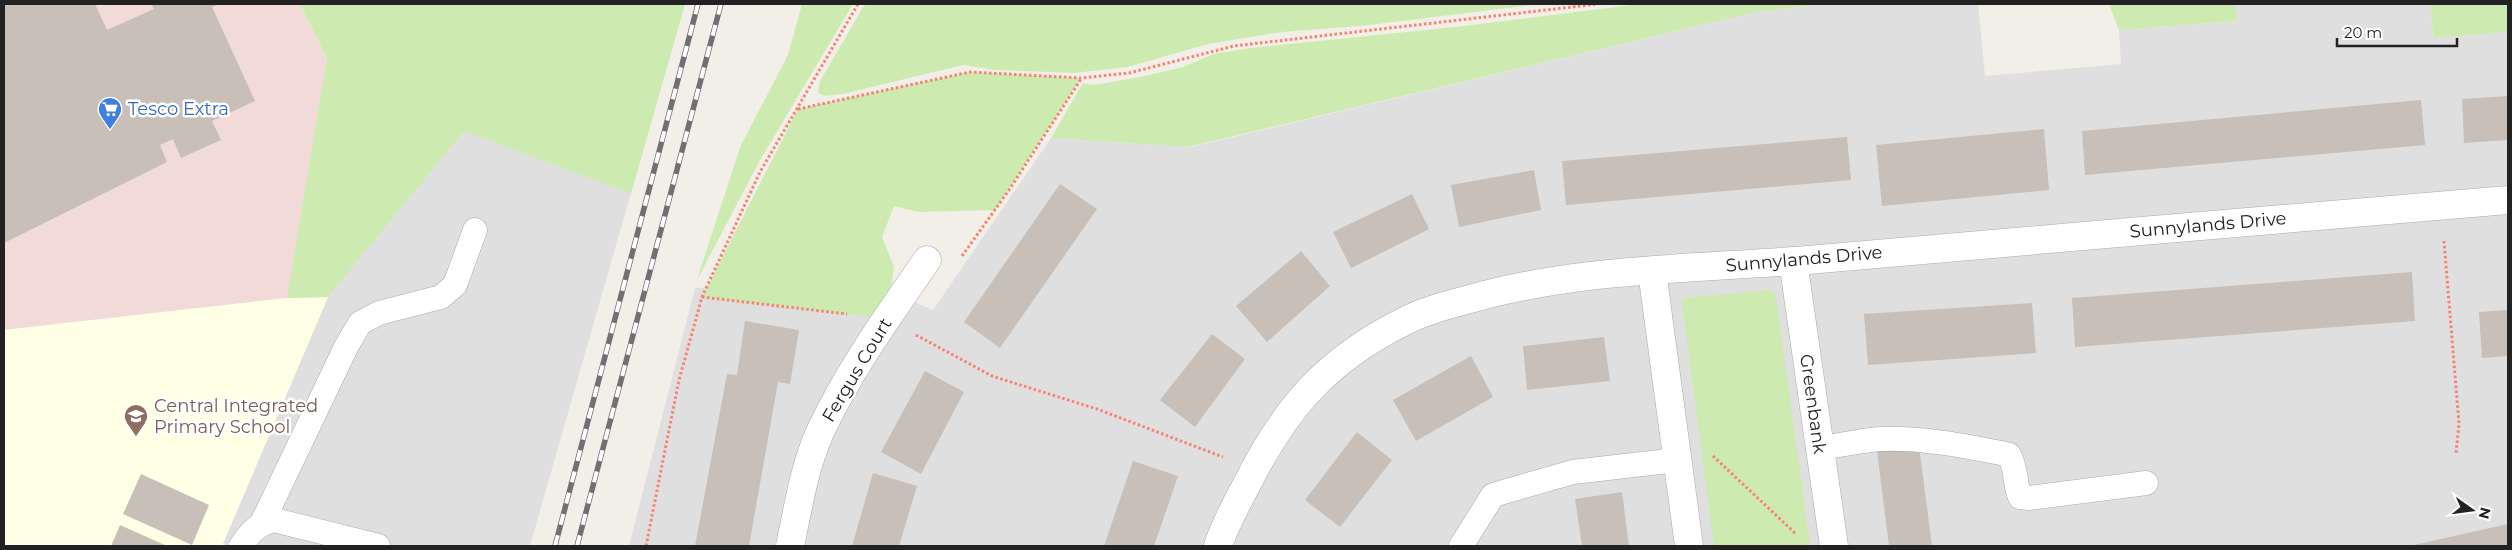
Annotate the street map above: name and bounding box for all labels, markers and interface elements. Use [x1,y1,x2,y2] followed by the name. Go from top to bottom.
[2337,15,2457,47] scale bar
[2344,23,2382,42] text: 20 m
[97,96,123,130] supermarket icon: Tesco Extra
[128,98,229,120] place label: Tesco Extra
[2129,207,2287,243] street label: Sunnylands Drive
[1725,241,1883,277] street label: Sunnylands Drive
[817,314,897,426] street label: Fergus Court
[1795,353,1831,456] street label: Greenbank
[154,395,318,438] place label: Central Integrated Primary School
[123,403,149,437] school or university icon: Central Integrated Primary School
[2447,485,2497,535] north arrow
[2475,505,2495,521] text: N

